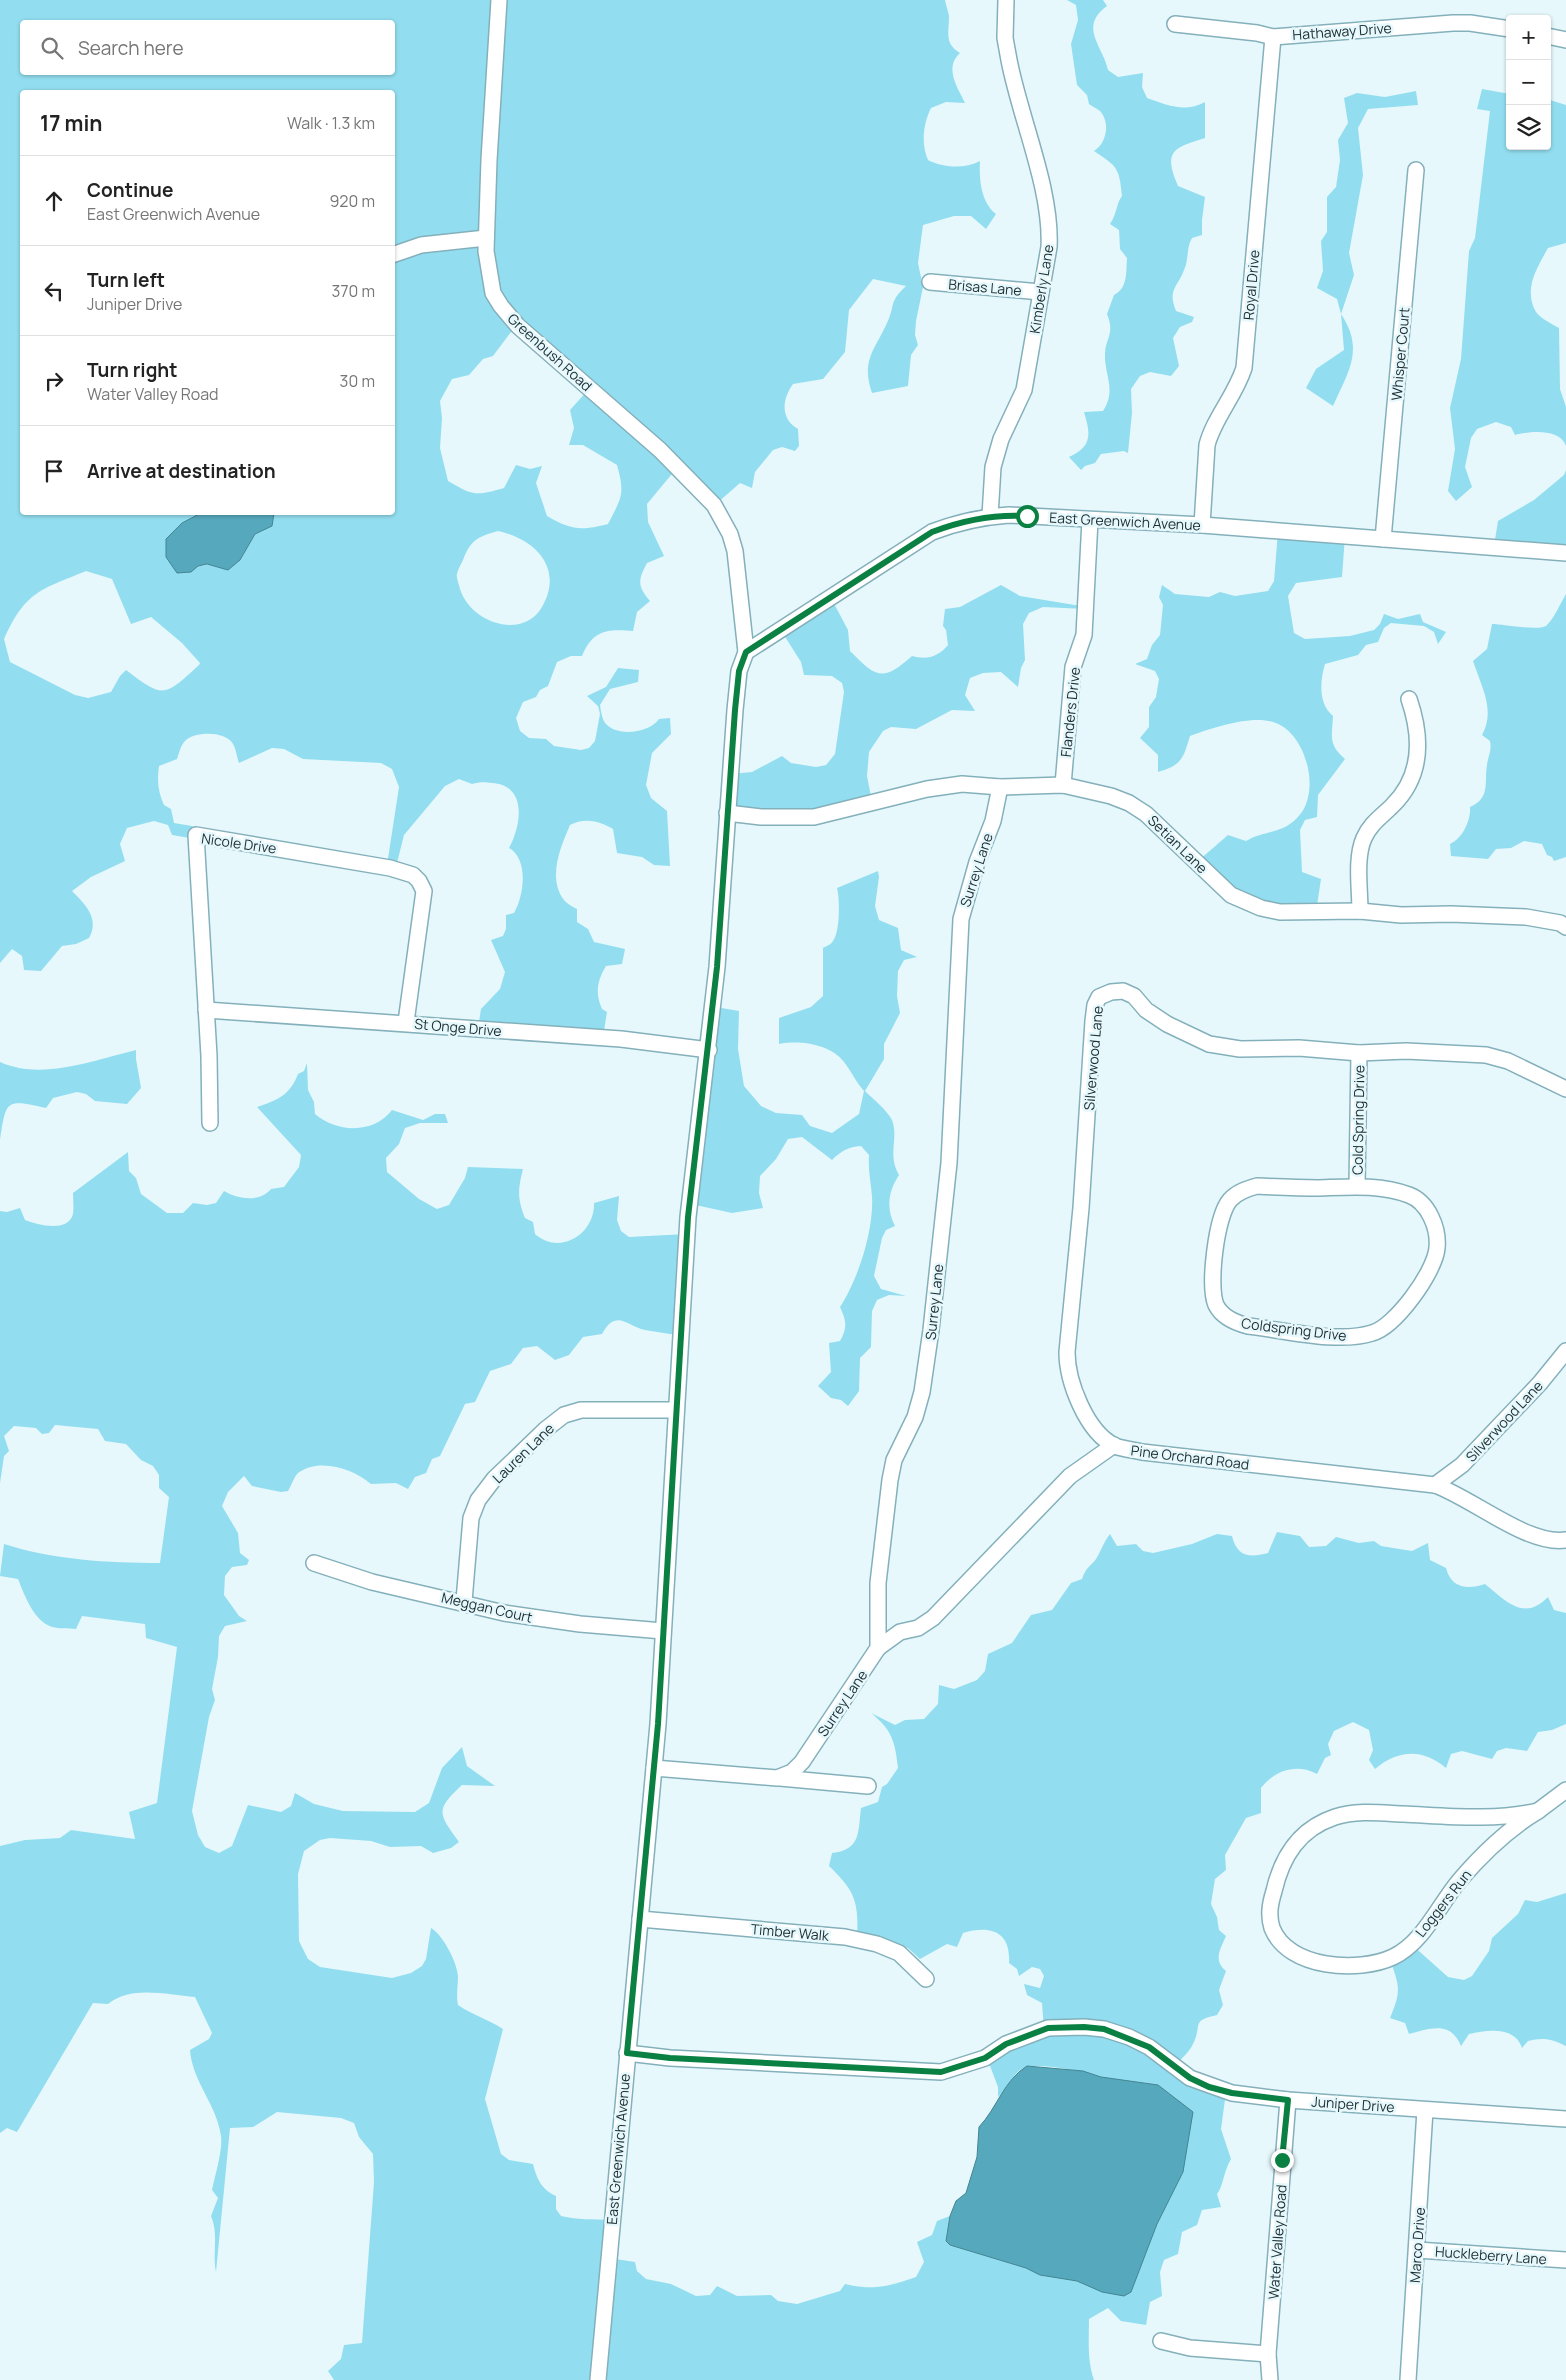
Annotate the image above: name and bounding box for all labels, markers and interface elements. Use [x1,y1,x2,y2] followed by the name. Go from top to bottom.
[1506,15,1551,150] map controls
[1506,15,1551,60] button: +
[1292,18,1392,44] street label: Hathaway Drive
[20,20,395,75] search box
[38,34,66,62] icon: search
[78,35,184,61] text: Search here
[1506,60,1551,105] button: −
[1506,105,1551,150] button: layers
[40,109,103,137] text: 17 min
[287,112,375,134] text: Walk · 1.3 km
[87,177,173,203] text: Continue
[40,187,68,215] icon: ahead
[329,190,375,212] text: 920 m
[87,203,260,225] text: East Greenwich Avenue
[1025,243,1057,335] street label: Kimberly Lane
[1238,249,1264,321] street label: Royal Drive
[87,267,165,293] text: Turn left
[948,274,1022,300] street label: Brisas Lane
[40,277,68,305] icon: left
[332,280,375,302] text: 370 m
[87,293,182,315] text: Juniper Drive
[1386,306,1414,401] street label: Whisper Court
[504,309,596,395] street label: Greenbush Road
[87,357,177,383] text: Turn right
[40,367,68,395] icon: right
[340,370,375,392] text: 30 m
[87,383,219,405] text: Water Valley Road
[40,457,68,485] icon: arrive
[87,458,276,484] text: Arrive at destination
[1016,505,1039,528] route start
[1049,508,1201,534] street label: East Greenwich Avenue
[1056,666,1084,758] street label: Flanders Drive
[1144,811,1212,877] street label: Setian Lane
[200,828,278,858] street label: Nicole Drive
[955,831,997,909] street label: Surrey Lane
[1079,1005,1107,1111] street label: Silverwood Lane
[414,1014,502,1040] street label: St Onge Drive
[1348,1065,1368,1175] street label: Cold Spring Drive
[921,1263,947,1341] street label: Surrey Lane
[1240,1313,1348,1345] street label: Coldspring Drive
[1461,1376,1547,1466] street label: Silverwood Lane
[488,1419,558,1487] street label: Lauren Lane
[1130,1440,1250,1474] street label: Pine Orchard Road
[440,1587,535,1627] street label: Meggan Court
[813,1666,871,1740] street label: Surrey Lane
[1411,1865,1475,1941] street label: Loggers Run
[750,1919,831,1945] street label: Timber Walk
[602,2073,634,2225] street label: East Greenwich Avenue
[1311,2092,1395,2116] street label: Juniper Drive
[1271,2149,1294,2172] route end
[1264,2184,1290,2300] street label: Water Valley Road
[1405,2207,1429,2283] street label: Marco Drive
[1434,2242,1548,2268] street label: Huckleberry Lane

